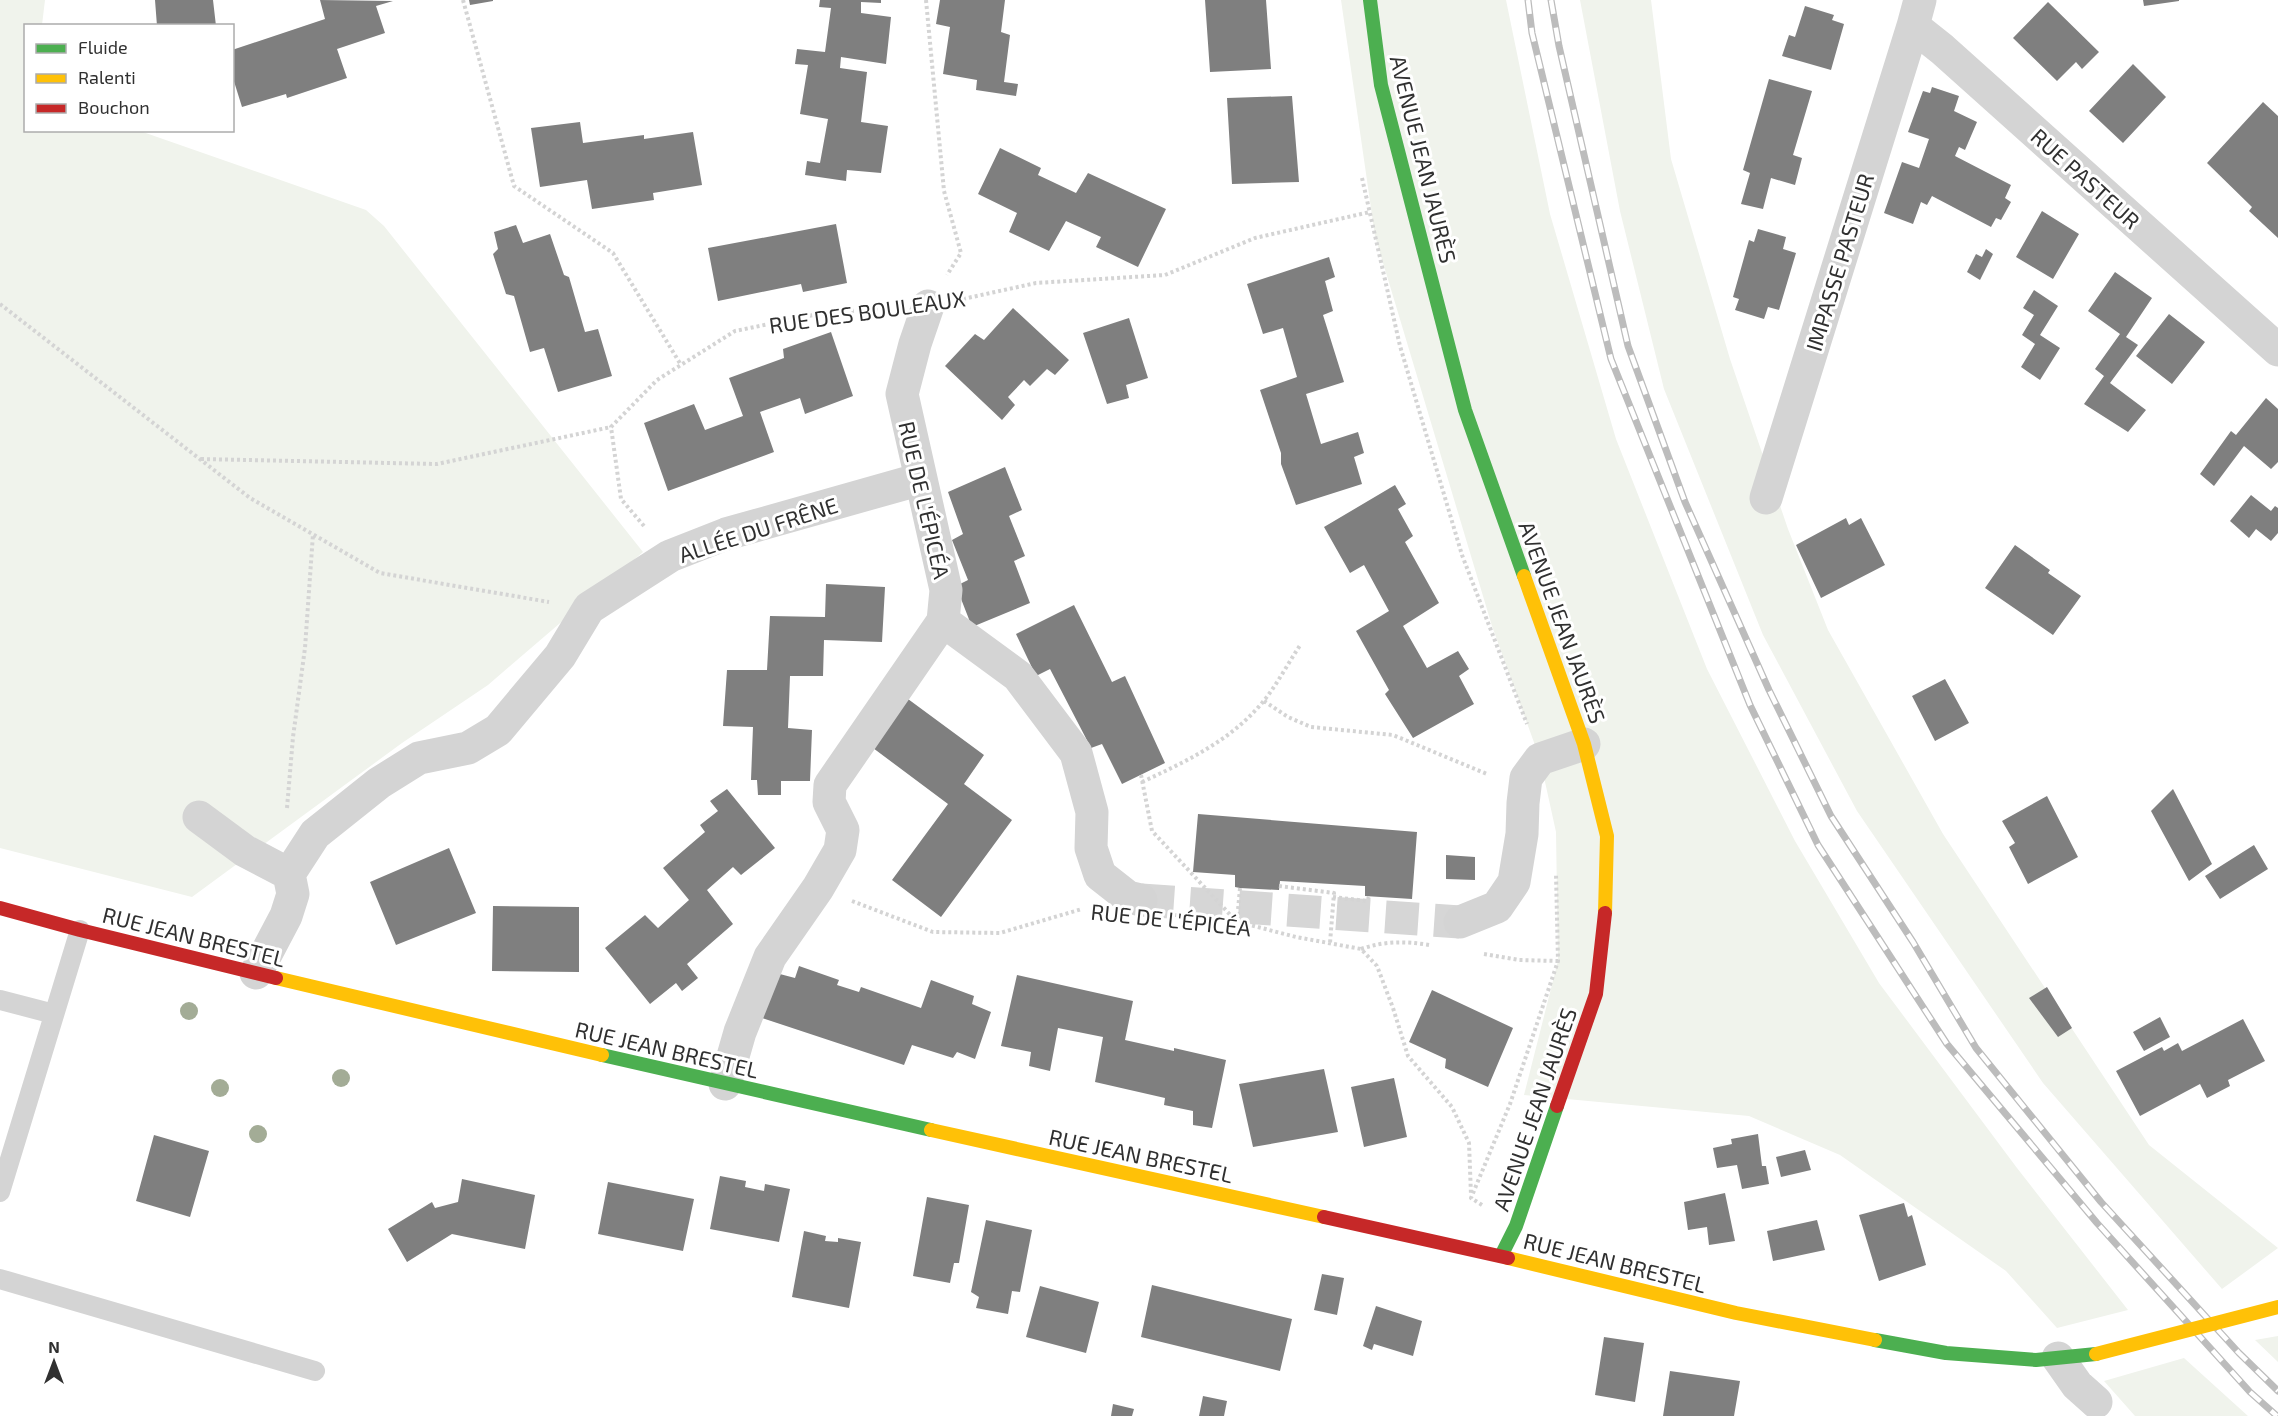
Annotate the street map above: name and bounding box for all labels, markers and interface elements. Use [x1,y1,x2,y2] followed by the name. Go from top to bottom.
[24,24,234,132] legend
[78,36,128,58] text: Fluide
[1386,52,1462,266] street label: AVENUE JEAN JAURÈS
[78,66,136,88] text: Ralenti
[78,96,150,118] text: Bouchon
[2026,122,2146,234] street label: RUE PASTEUR
[1800,170,1878,354] street label: IMPASSE PASTEUR
[767,284,967,338] street label: RUE DES BOULEAUX
[894,419,956,582] street label: RUE DE L'ÉPICÉA
[675,491,841,567] street label: ALLÉE DU FRÊNE
[1514,517,1612,727] street label: AVENUE JEAN JAURÈS
[1090,898,1253,940] street label: RUE DE L'ÉPICÉA
[100,901,288,971] street label: RUE JEAN BRESTEL
[1487,1004,1581,1214] street label: AVENUE JEAN JAURÈS
[573,1015,761,1083] street label: RUE JEAN BRESTEL
[1047,1123,1235,1187] street label: RUE JEAN BRESTEL
[1521,1227,1709,1297] street label: RUE JEAN BRESTEL
[24,1332,84,1392] north arrow
[48,1337,60,1356] text: N

